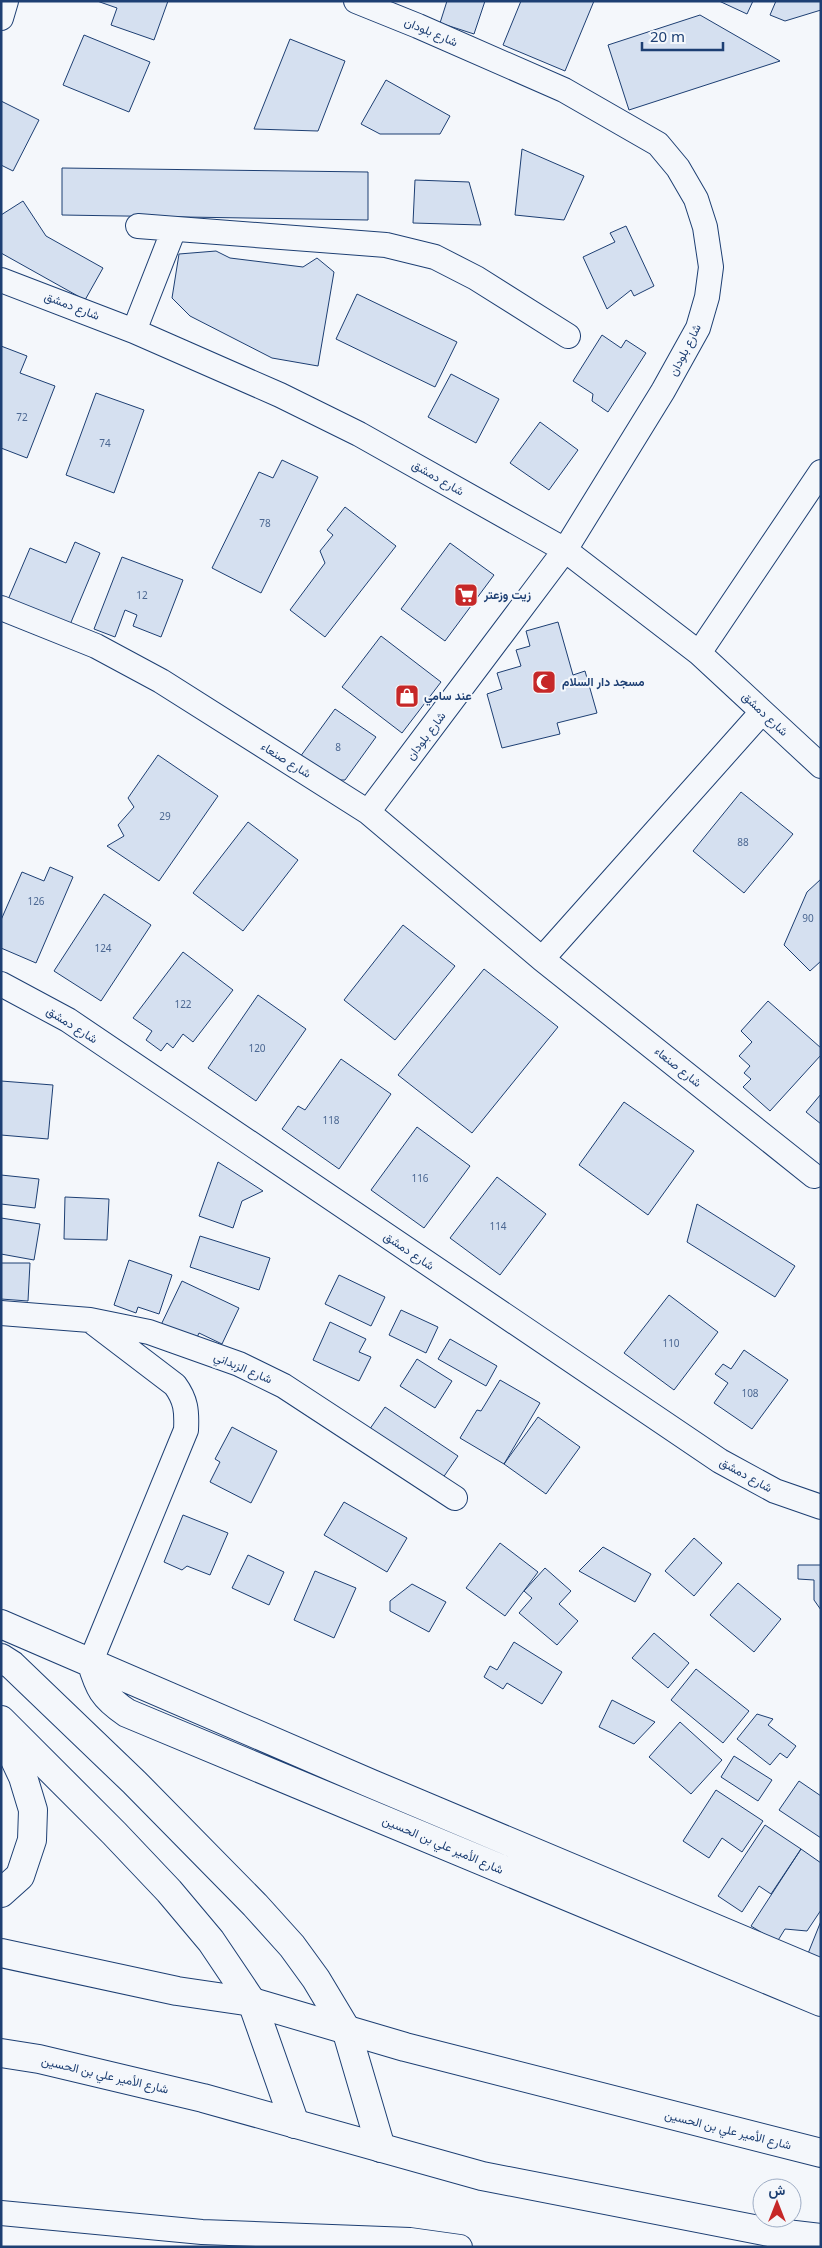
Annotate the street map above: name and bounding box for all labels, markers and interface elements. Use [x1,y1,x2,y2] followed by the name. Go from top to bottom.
[401,13,461,51] street label: شارع بلودان
[642,20,723,52] scale bar
[650,26,685,46] text: 20 m
[42,287,102,325] street label: شارع دمشق
[664,321,706,379] street label: شارع بلودان
[16,410,28,424] house number: 72
[99,436,111,450] house number: 74
[408,456,468,500] street label: شارع دمشق
[259,516,271,530] house number: 78
[453,582,479,608] supermarket icon: زيت وزعتر
[483,586,531,603] place label: زيت وزعتر
[136,588,148,602] house number: 12
[531,669,557,695] mosque icon: مسجد دار السلام
[562,673,645,690] place label: مسجد دار السلام
[394,683,420,709] shop icon: عند سامي
[424,687,472,706] place label: عند سامي
[738,688,792,740] street label: شارع دمشق
[402,708,450,764] street label: شارع بلودان
[257,737,315,783] street label: شارع صنعاء
[335,740,341,754] house number: 8
[159,809,171,823] house number: 29
[737,835,749,849] house number: 88
[27,894,45,908] house number: 126
[802,911,814,925] house number: 90
[94,941,112,955] house number: 124
[174,997,192,1011] house number: 122
[43,1002,101,1048] street label: شارع دمشق
[248,1041,266,1055] house number: 120
[650,1042,706,1092] street label: شارع صنعاء
[322,1113,340,1127] house number: 118
[411,1171,429,1185] house number: 116
[489,1219,507,1233] house number: 114
[380,1227,438,1275] street label: شارع دمشق
[662,1336,680,1350] house number: 110
[211,1348,275,1389] street label: شارع الزبداني
[741,1386,759,1400] house number: 108
[716,1453,776,1497] street label: شارع دمشق
[379,1811,506,1880] street label: شارع الأمير علي بن الحسين
[39,2052,170,2099] street label: شارع الأمير علي بن الحسين
[662,2106,793,2155] street label: شارع الأمير علي بن الحسين
[752,2178,802,2228] north arrow
[769,2180,786,2199] text: ش

